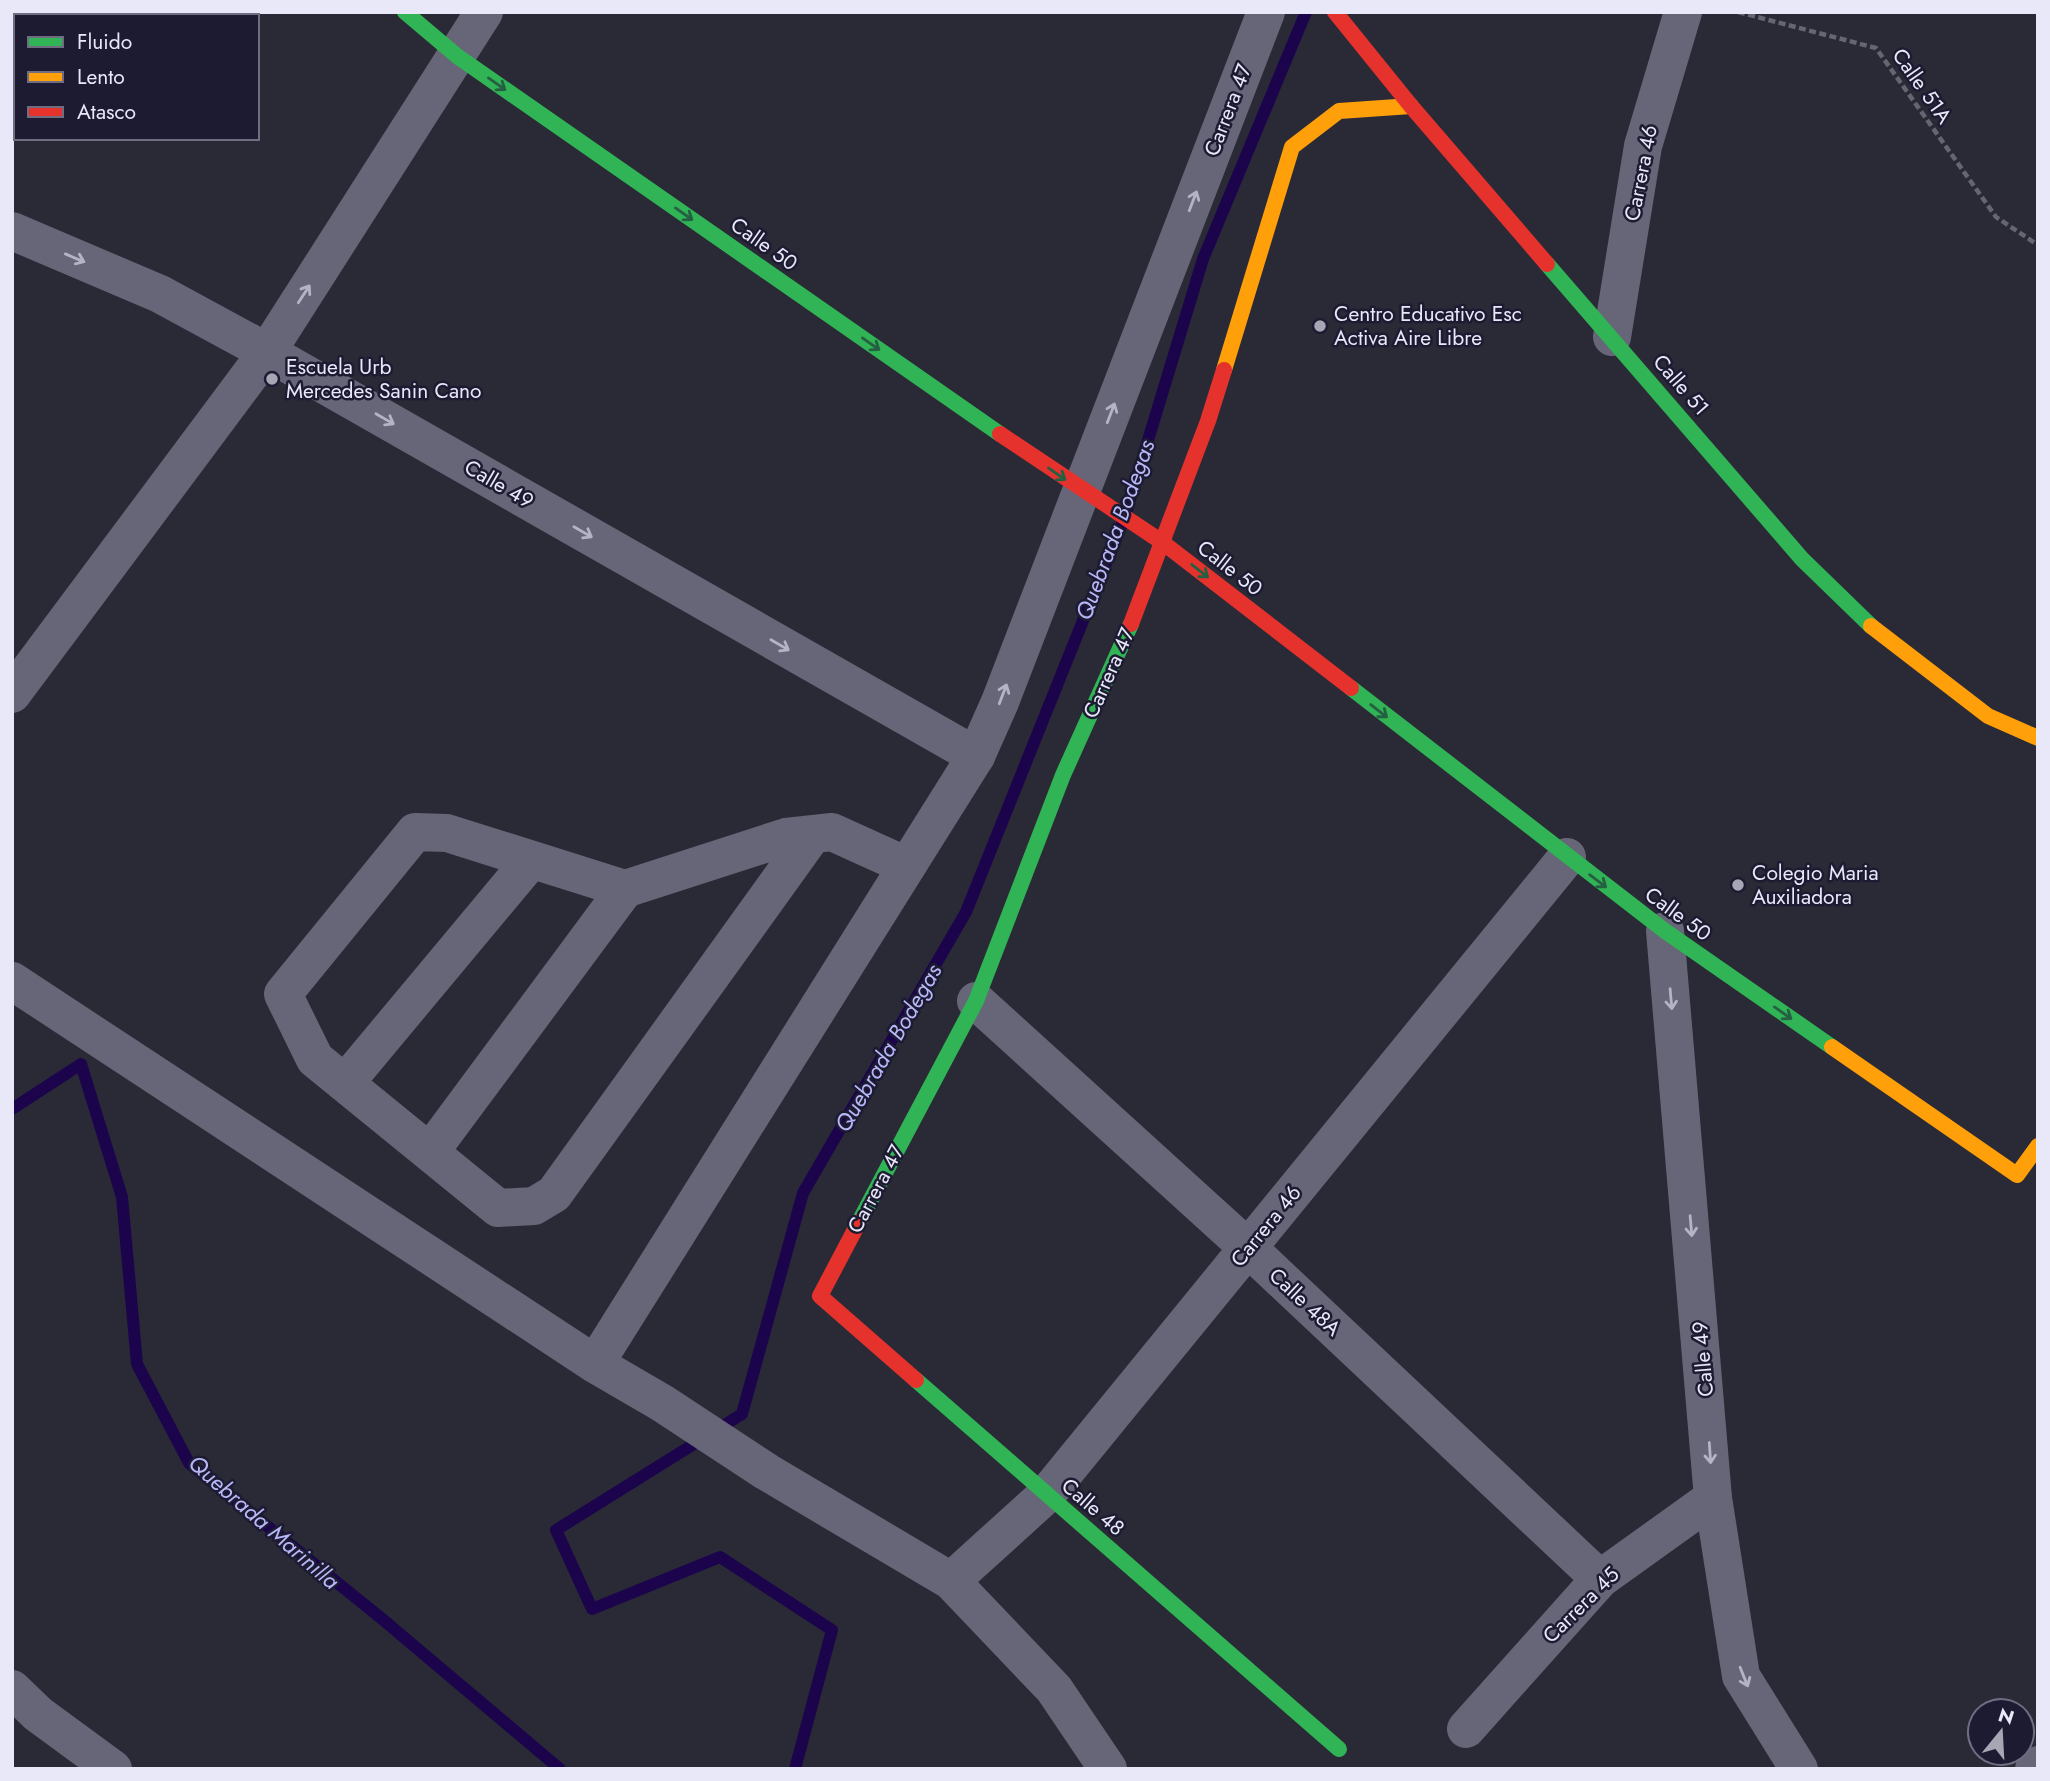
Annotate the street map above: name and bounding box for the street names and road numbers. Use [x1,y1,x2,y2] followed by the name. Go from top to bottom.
[1885,42,1959,130] street label: Calle 51A
[1197,60,1259,160] street label: Carrera 47
[1617,122,1665,224] street label: Carrera 46
[724,210,804,278] street label: Calle 50
[1646,348,1716,422] street label: Calle 51
[459,452,539,516] street label: Calle 49
[1191,533,1269,603] street label: Calle 50
[1076,623,1142,723] street label: Carrera 47
[1639,880,1717,948] street label: Calle 50
[840,1139,912,1239] street label: Carrera 47
[1224,1179,1308,1273] street label: Carrera 46
[1262,1261,1348,1343] street label: Calle 48A
[1685,1320,1721,1398] street label: Calle 49
[1055,1471,1131,1543] street label: Calle 48
[1536,1560,1626,1650] street label: Carrera 45

